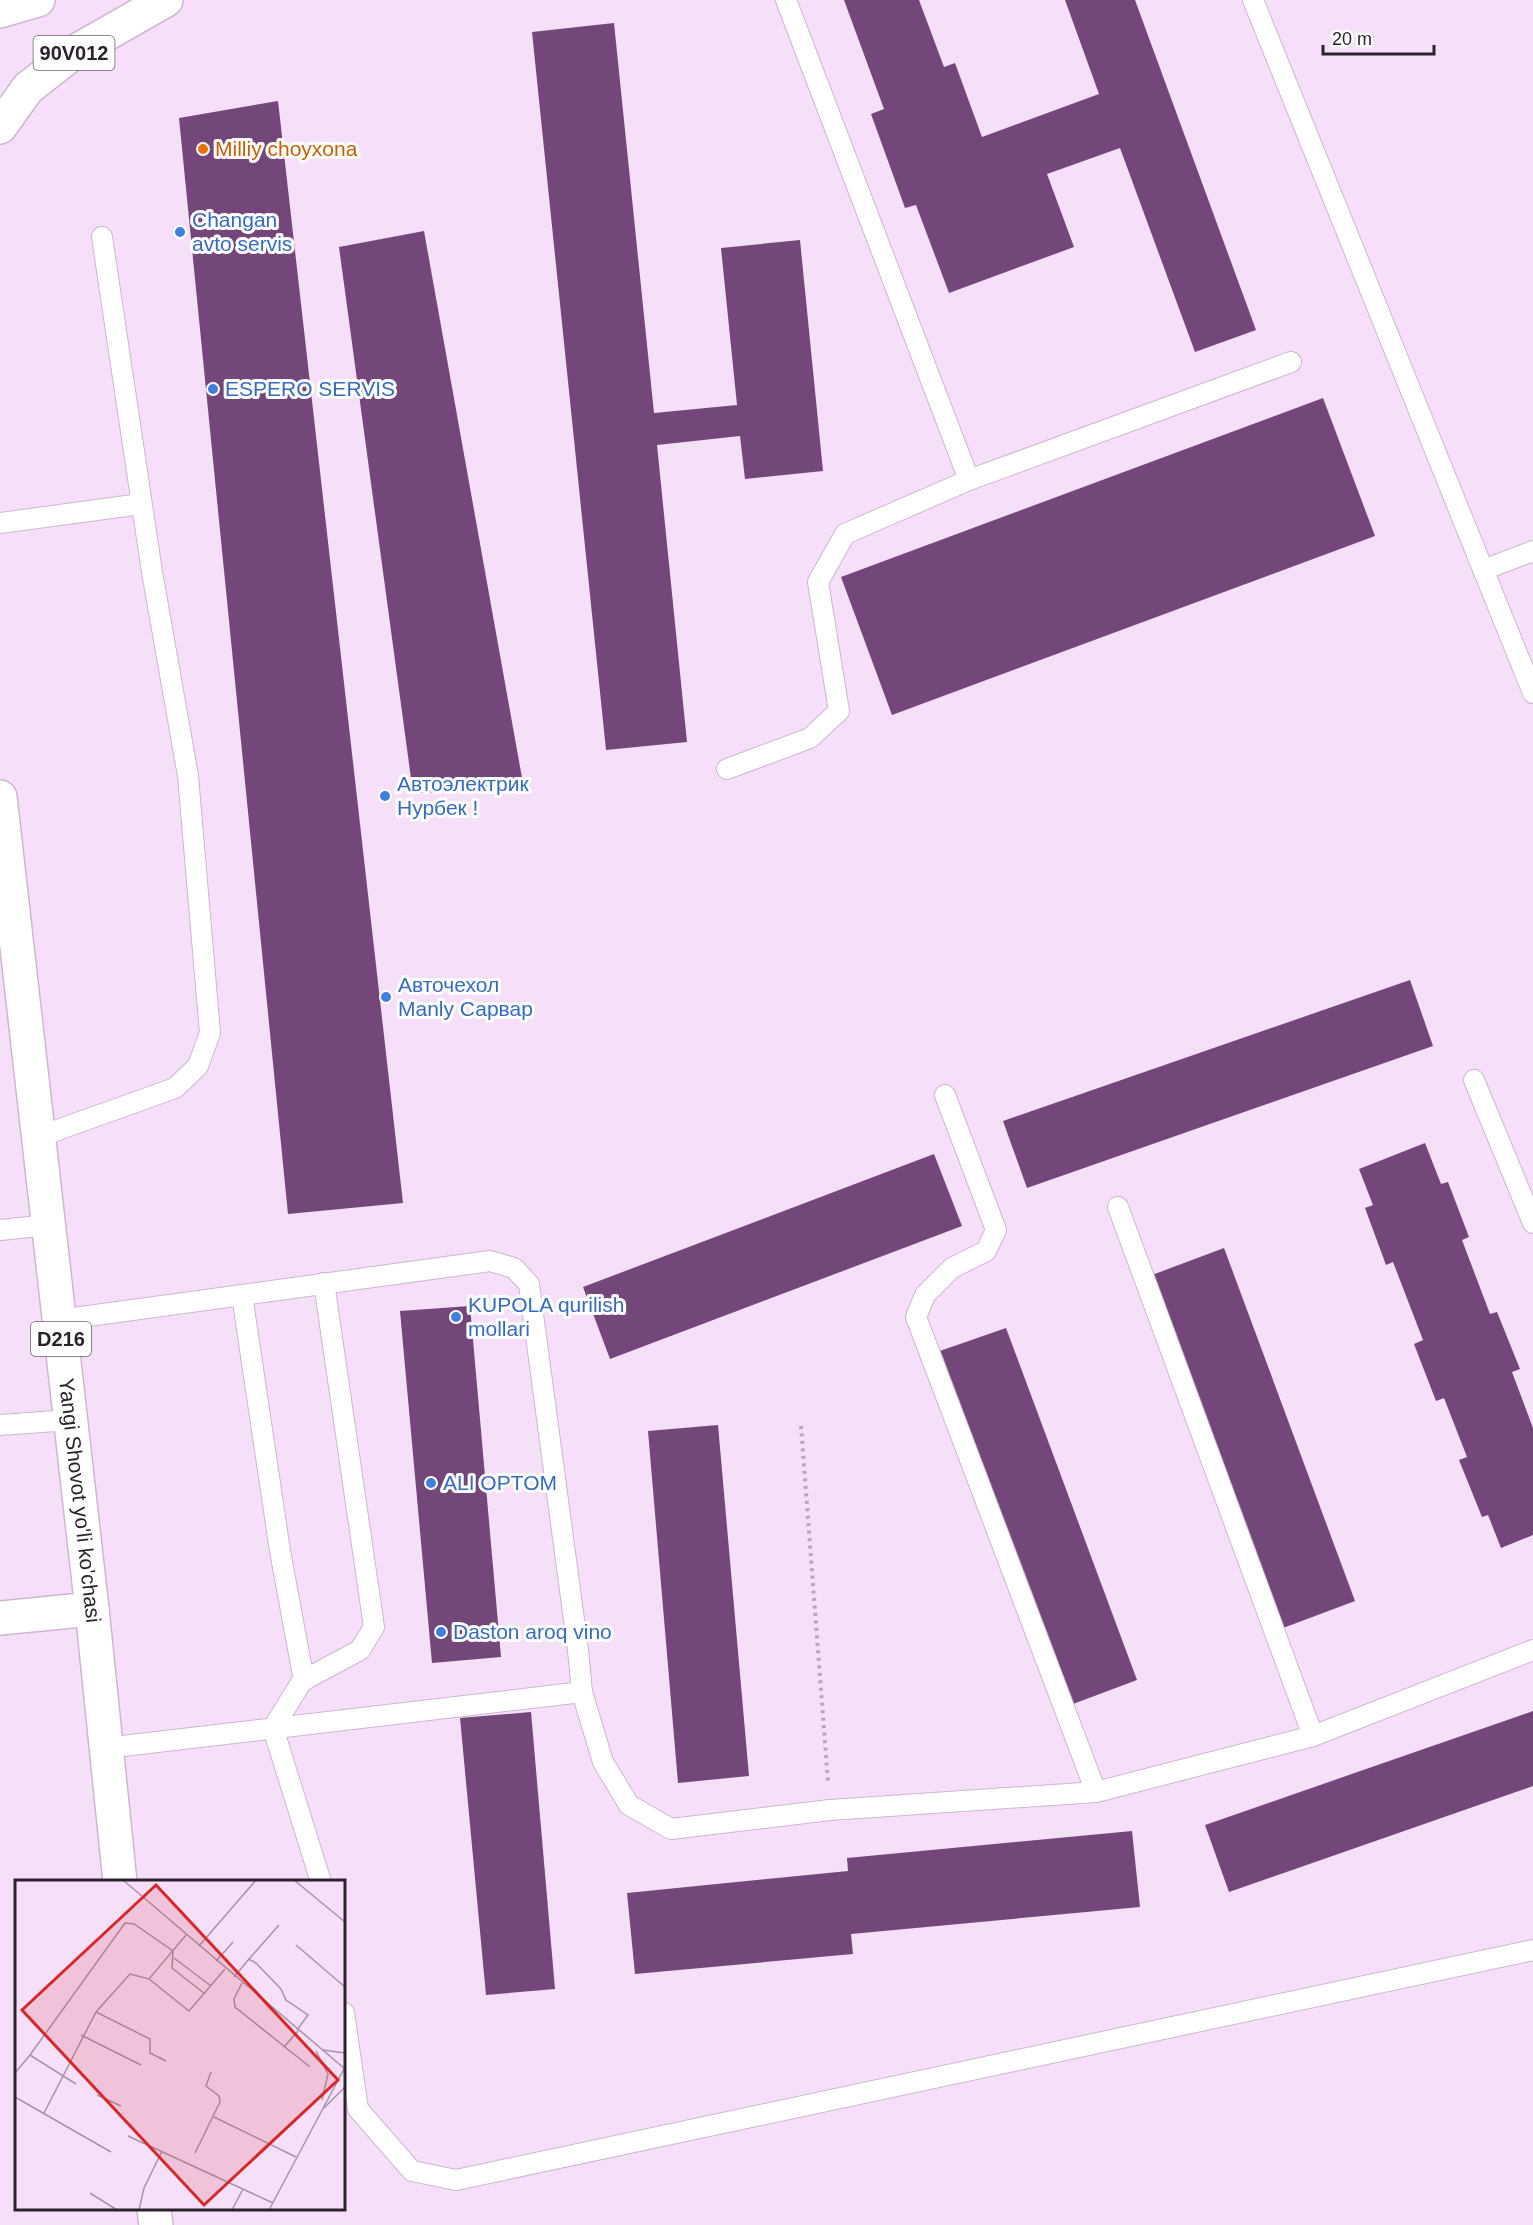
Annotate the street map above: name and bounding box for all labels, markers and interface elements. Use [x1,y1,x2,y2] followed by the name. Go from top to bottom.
[1323,18,1434,56] scale bar
[1332,29,1372,49] text: 20 m
[34,36,115,70] road number: 90V012
[215,137,358,160] place label: Milliy choyxona
[196,142,210,156] marker: Milliy choyxona
[192,208,292,255] place label: Changan avto servis
[173,225,187,239] marker: Changan avto servis
[225,377,395,400] place label: ESPERO SERVIS
[206,382,220,396] marker: ESPERO SERVIS
[397,772,529,819] place label: Автоэлектрик Нурбек !
[378,789,392,803] marker: Автоэлектрик Нурбек !
[398,973,533,1020] place label: Авточехол Manly Сарвар
[379,990,393,1004] marker: Авточехол Manly Сарвар
[468,1293,624,1340] place label: KUPOLA qurilish mollari
[449,1310,463,1324] marker: KUPOLA qurilish mollari
[31,1322,91,1356] road number: D216
[55,1377,105,1624] street label: Yangi Shovot yo'li ko'chasi
[443,1471,557,1494] place label: ALI OPTOM
[424,1476,438,1490] marker: ALI OPTOM
[453,1620,612,1643] place label: Daston aroq vino
[434,1625,448,1639] marker: Daston aroq vino
[15,1880,345,2210] inset map

